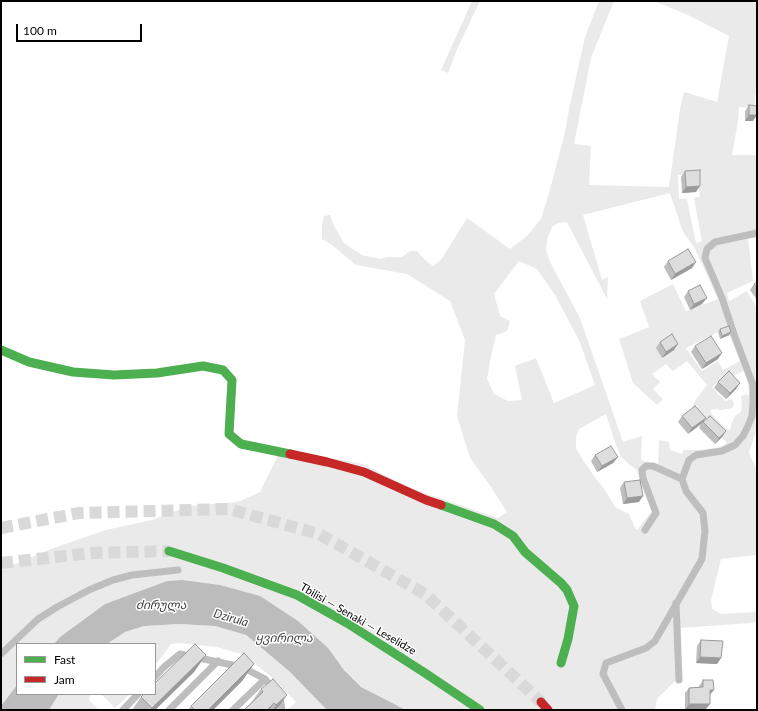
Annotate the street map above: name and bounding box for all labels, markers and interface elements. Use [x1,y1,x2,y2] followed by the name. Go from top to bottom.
[18,16,144,42] scale bar
[23,23,57,38] text: 100 m
[298,580,418,658] street label: Tbilisi — Senaki — Leselidze
[136,598,186,612] water label: ძირულა
[212,606,250,630] water label: Dzirula
[255,631,313,645] water label: ყვირილა
[16,643,156,695] legend
[54,652,75,667] text: Fast
[54,672,75,687] text: Jam

